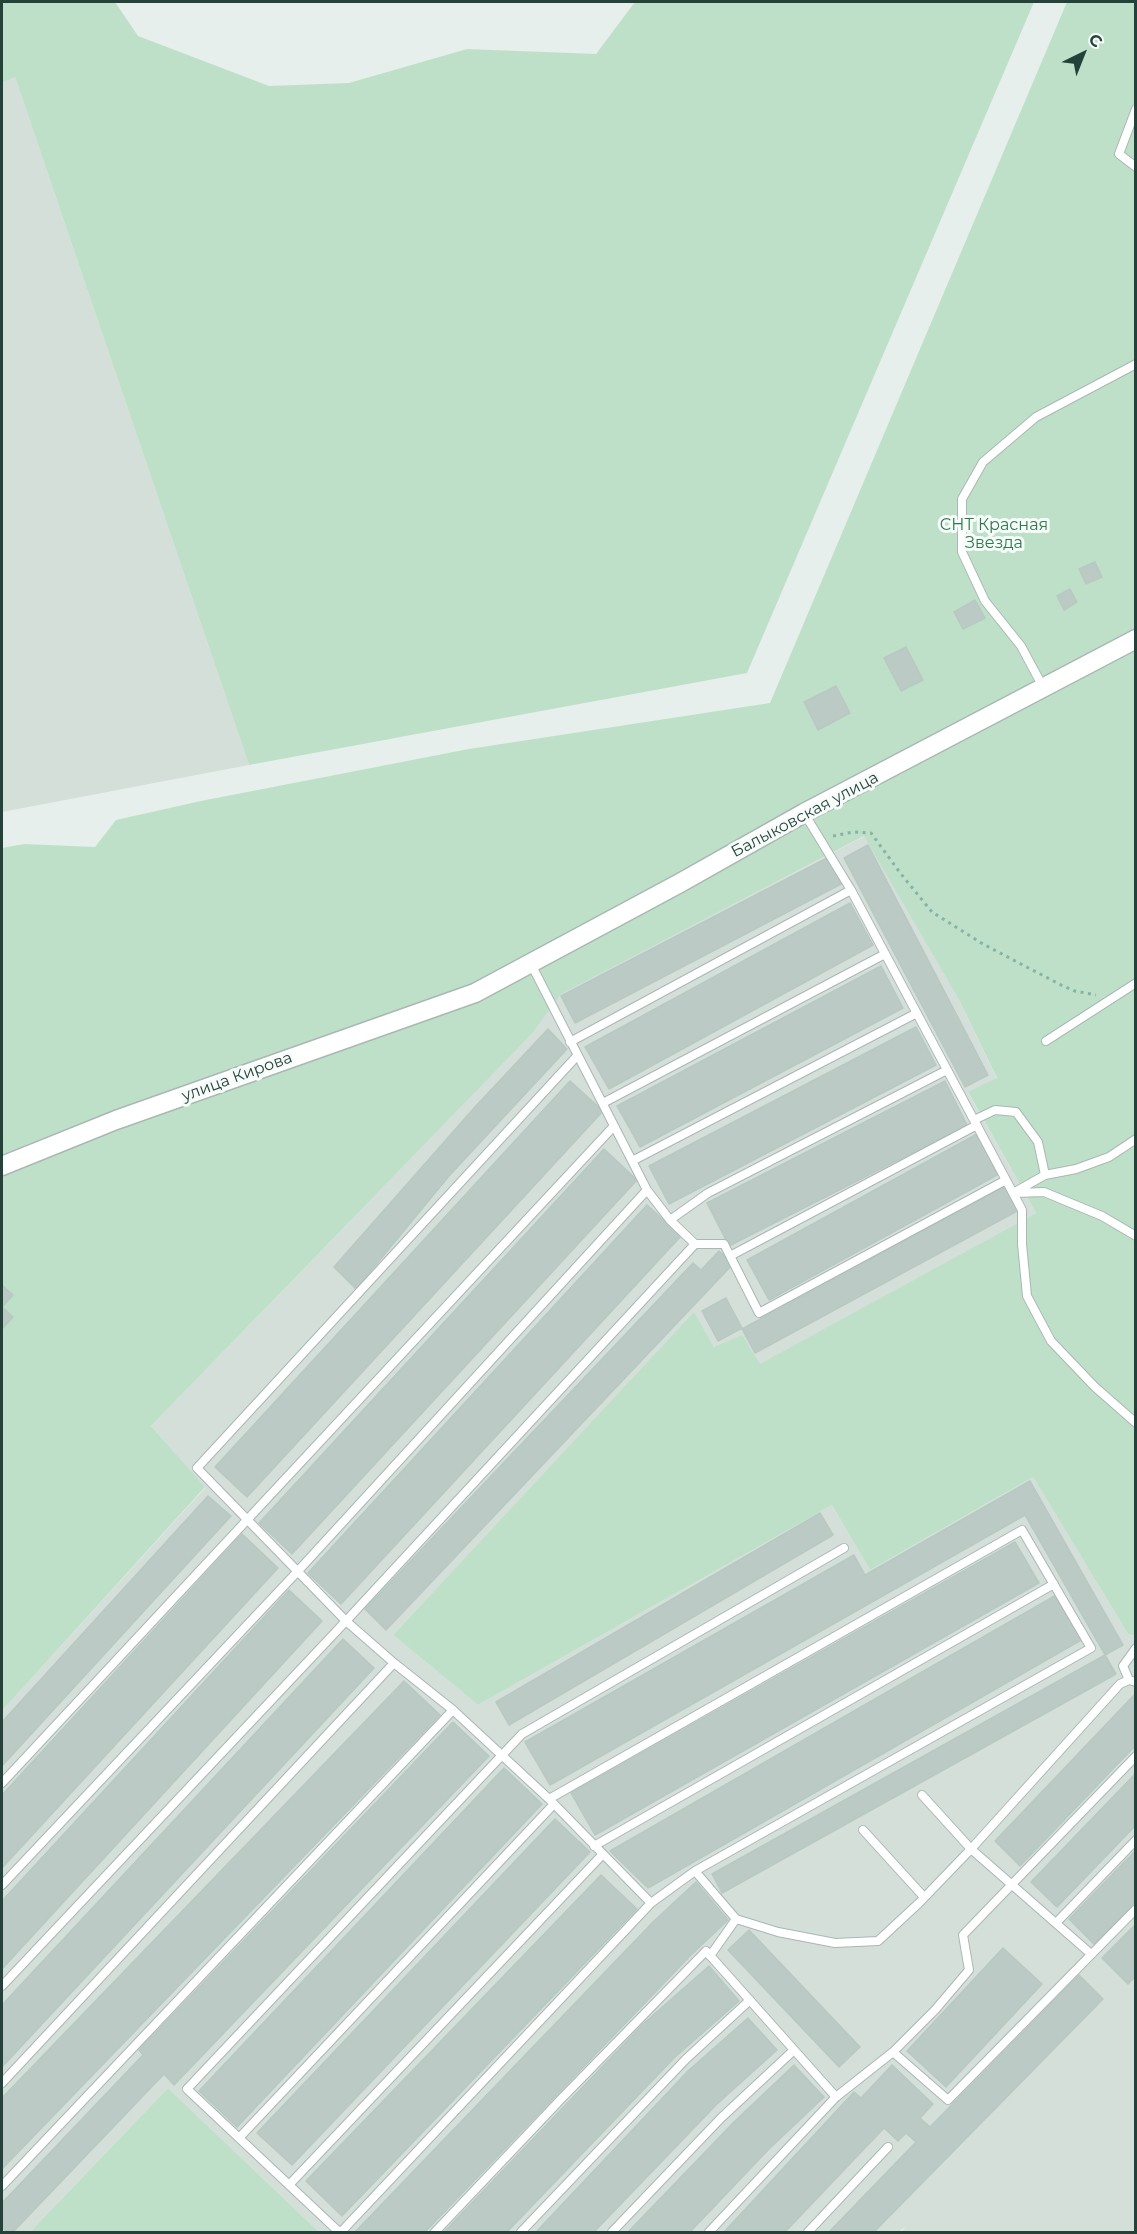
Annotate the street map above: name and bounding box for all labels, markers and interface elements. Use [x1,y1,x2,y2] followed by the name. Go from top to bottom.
[1053,24,1113,84] north arrow
[1085,30,1106,51] text: С
[940,515,1048,553] park label: СНТ Красная Звезда
[728,768,882,862] street label: Балыковская улица
[179,1048,295,1106] street label: улица Кирова

